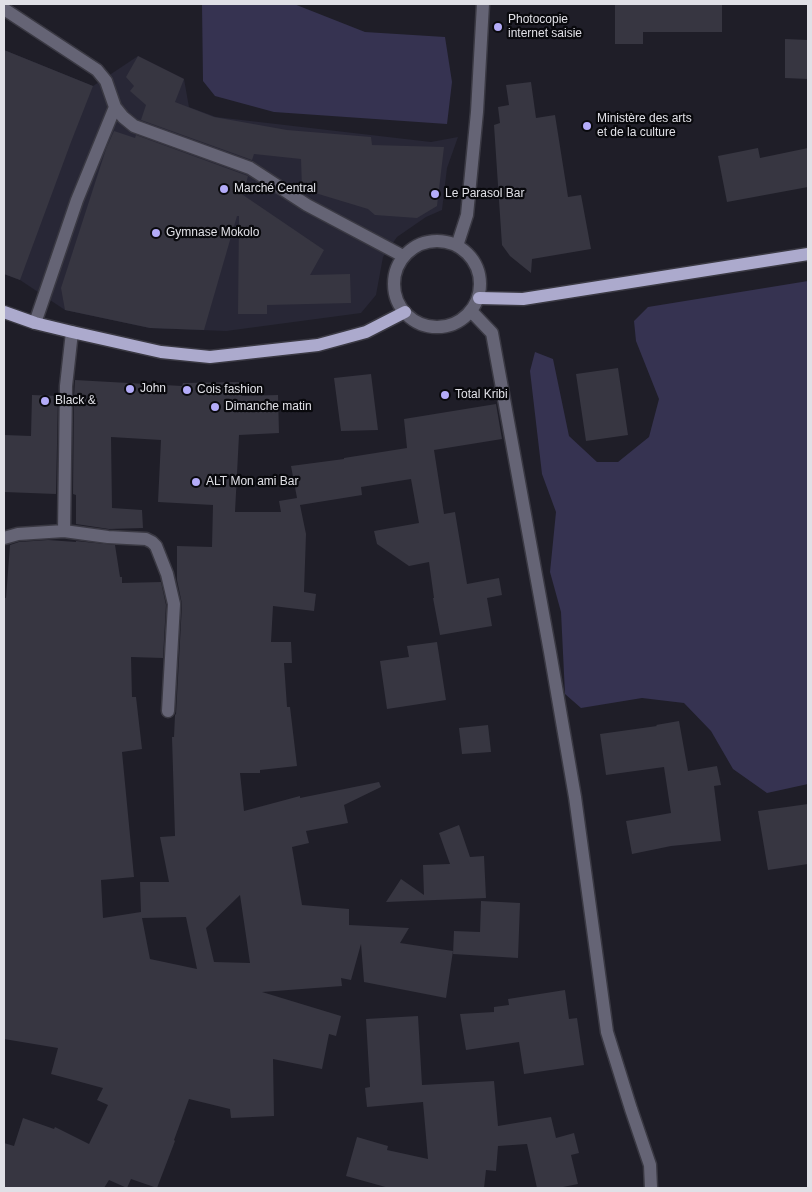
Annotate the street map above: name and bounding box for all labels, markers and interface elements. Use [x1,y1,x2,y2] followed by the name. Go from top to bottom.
[508,13,582,41] place label: Photocopie internet saisie
[492,21,504,33] marker: Photocopie internet saisie
[597,112,692,140] place label: Ministère des arts et de la culture
[581,120,593,132] marker: Ministère des arts et de la culture
[234,182,316,196] place label: Marché Central
[218,183,230,195] marker: Marché Central
[445,187,524,201] place label: Le Parasol Bar
[429,188,441,200] marker: Le Parasol Bar
[166,226,259,240] place label: Gymnase Mokolo
[150,227,162,239] marker: Gymnase Mokolo
[140,382,166,396] place label: John
[124,383,136,395] marker: John
[197,383,263,397] place label: Cois fashion
[181,384,193,396] marker: Cois fashion
[455,388,508,402] place label: Total Kribi
[439,389,451,401] marker: Total Kribi
[55,394,96,408] place label: Black &
[39,395,51,407] marker: Black &
[225,400,312,414] place label: Dimanche matin
[209,401,221,413] marker: Dimanche matin
[206,475,298,489] place label: ALT Mon ami Bar
[190,476,202,488] marker: ALT Mon ami Bar

